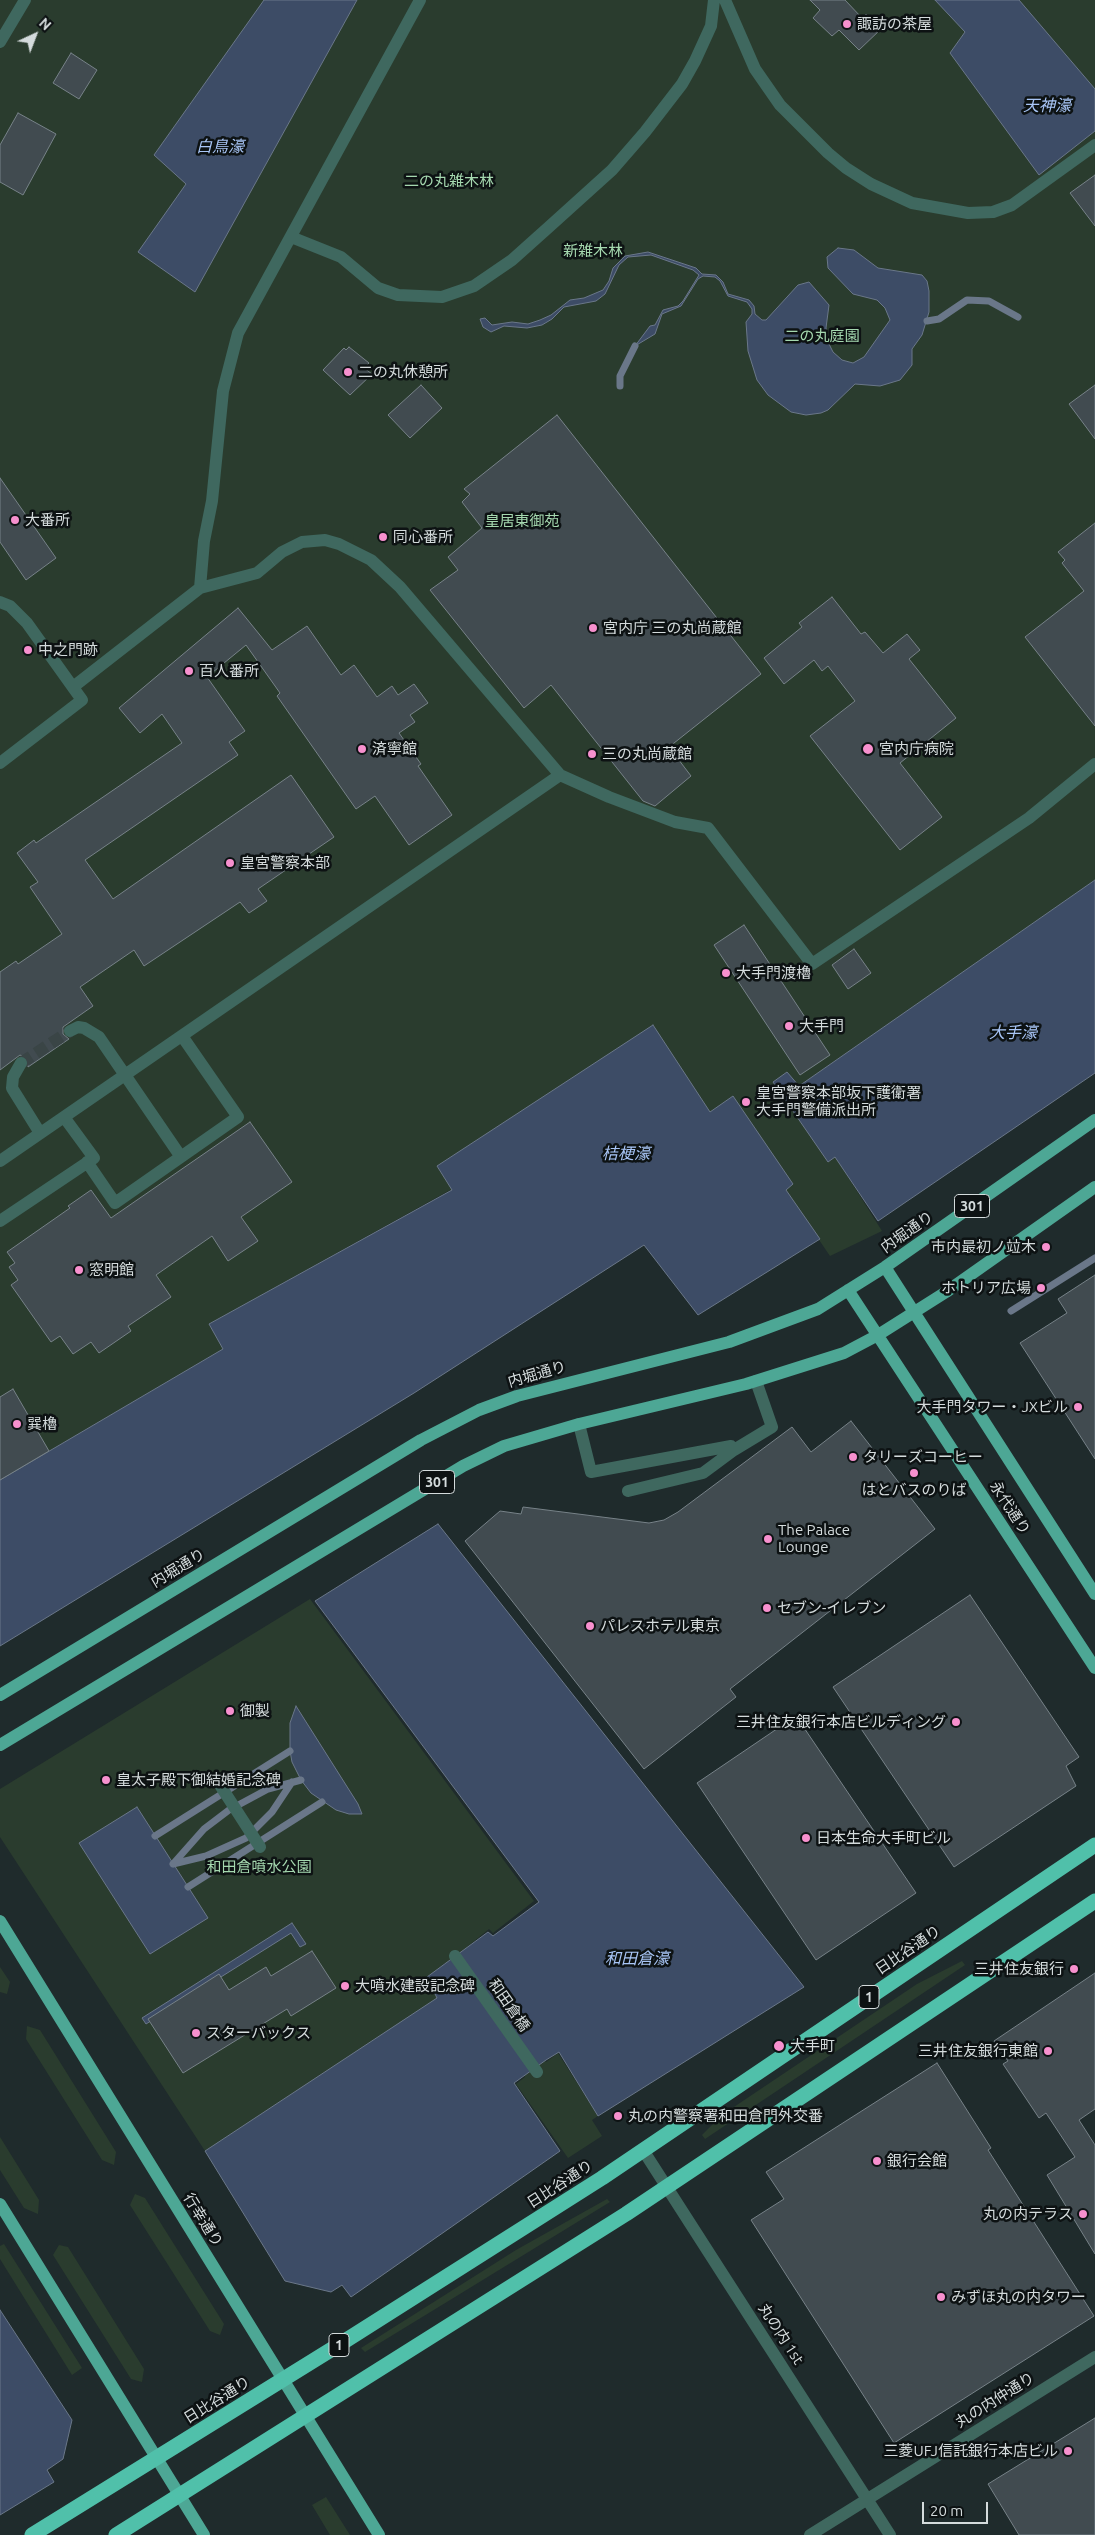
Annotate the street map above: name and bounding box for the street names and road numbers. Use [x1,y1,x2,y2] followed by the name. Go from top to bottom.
[954,1194,990,1218] road number: 301
[877,1207,937,1257] street label: 内堀通り
[506,1357,568,1391] street label: 内堀通り
[420,1470,454,1494] road number: 301
[986,1478,1034,1538] street label: 永代通り
[148,1545,208,1591] street label: 内堀通り
[872,1922,944,1978] street label: 日比谷通り
[484,1975,534,2035] street label: 和田倉橋
[859,1985,879,2008] road number: 1
[524,2156,596,2212] street label: 日比谷通り
[179,2190,227,2250] street label: 行幸通り
[755,2300,807,2368] street label: 丸の内 1st
[329,2334,349,2356] road number: 1
[952,2369,1038,2431] street label: 丸の内仲通り
[180,2372,254,2428] street label: 日比谷通り

